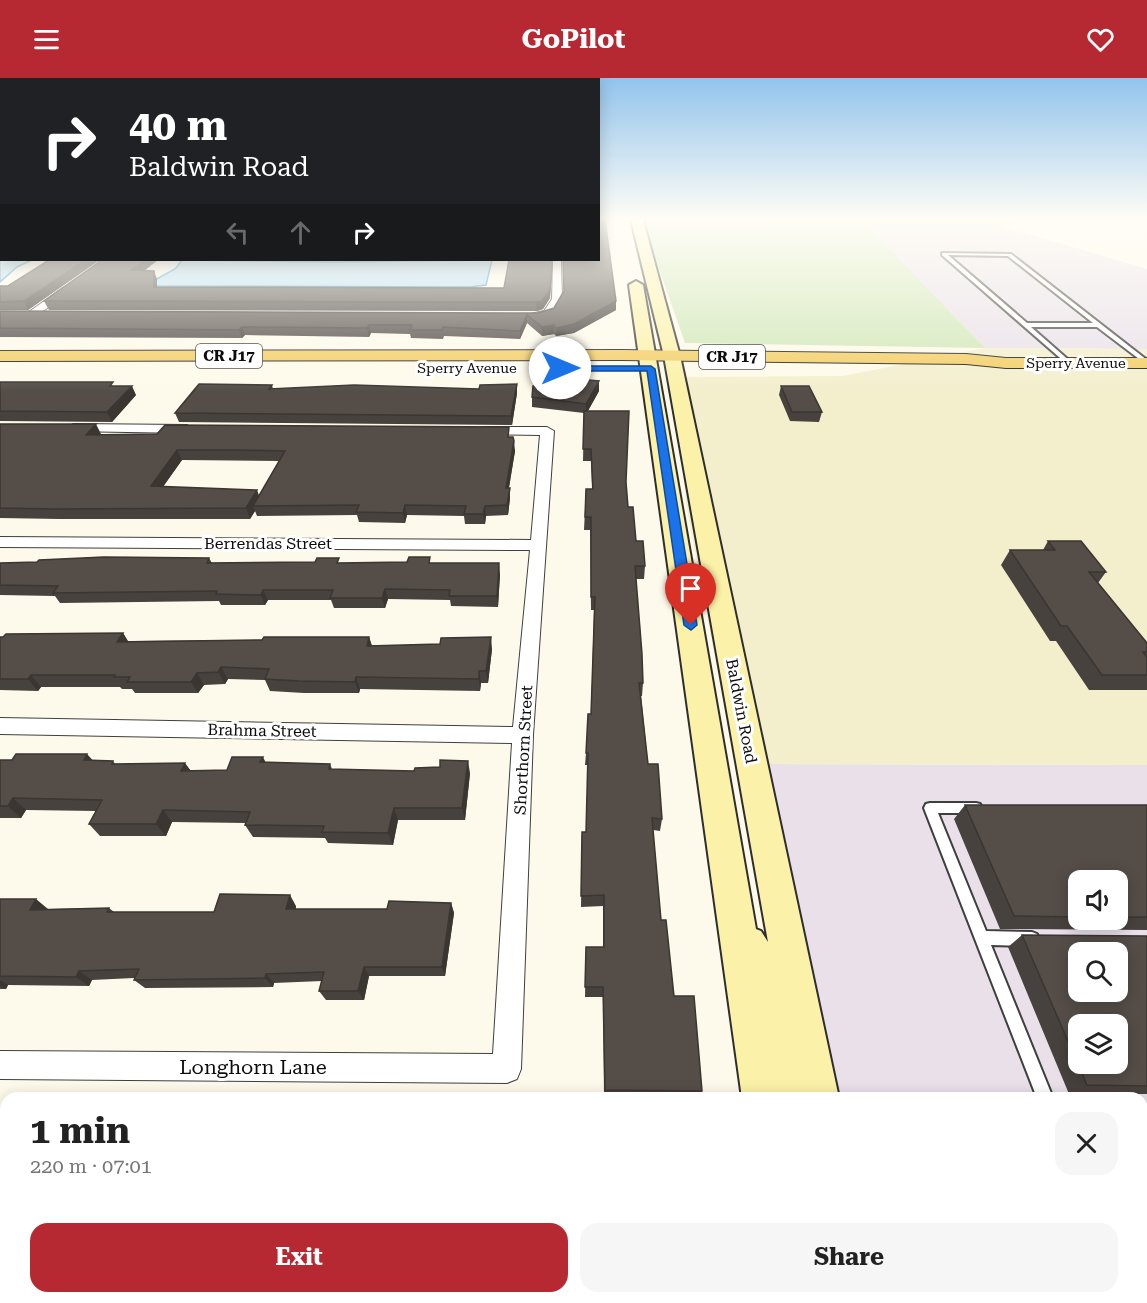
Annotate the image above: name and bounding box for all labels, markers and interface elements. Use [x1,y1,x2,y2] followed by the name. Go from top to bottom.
[30,23,63,56] icon: menu
[522,23,625,55] text: GoPilot
[1084,23,1117,56] icon: heart
[129,101,227,150] text: 40 m
[30,102,108,180] icon: right
[129,151,309,183] text: Baldwin Road
[221,216,254,249] icon: left
[284,216,317,249] icon: ahead
[347,216,380,249] icon: right
[528,336,592,400] position arrow
[196,344,262,368] road number: CR J17
[699,345,765,369] road number: CR J17
[1026,355,1126,371] street label: Sperry Avenue
[417,360,517,376] street label: Sperry Avenue
[204,534,332,553] street label: Berrendas Street
[665,563,716,625] pin
[674,572,707,605] icon: arrive
[722,657,761,765] street label: Baldwin Road
[511,685,536,815] street label: Shorthorn Street
[207,720,317,741] street label: Brahma Street
[1068,870,1128,1074] map controls
[1068,870,1128,930] button: sound
[1068,942,1128,1002] button: search
[1068,1014,1128,1074] button: layers
[179,1055,327,1079] street label: Longhorn Lane
[30,1110,130,1152] text: 1 min
[1055,1112,1118,1175] button: close
[30,1154,152,1178] text: 220 m · 07:01
[30,1223,568,1292] button: Exit
[580,1223,1118,1292] button: Share

